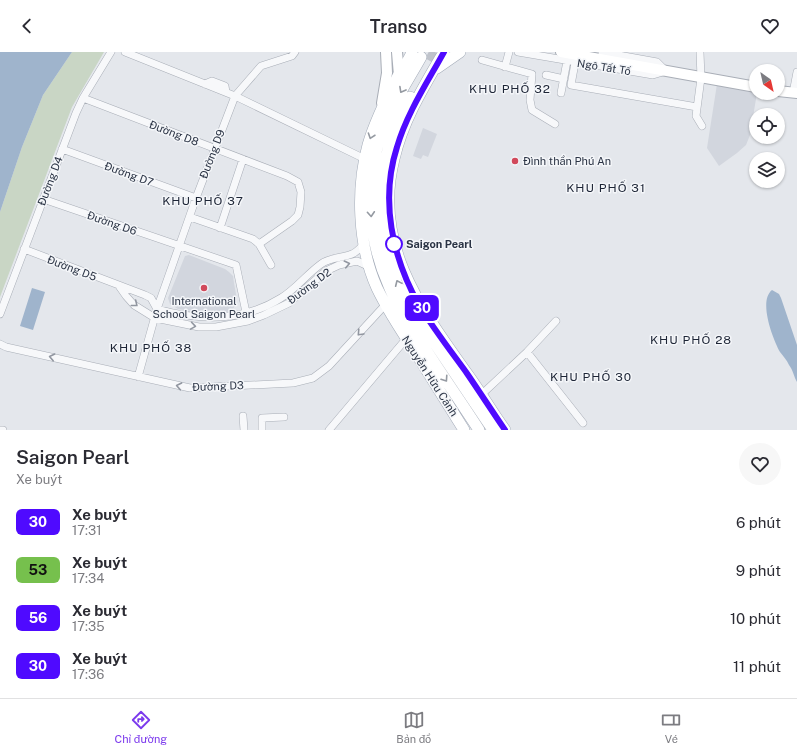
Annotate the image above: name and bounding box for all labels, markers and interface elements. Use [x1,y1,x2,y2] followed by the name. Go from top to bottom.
[16,15,38,37] icon: back
[759,15,781,37] icon: heart
[370,16,427,37] text: Transo
[576,57,632,77] street label: Ngô Tất Tố
[749,64,785,100] north arrow
[749,64,785,188] map controls
[469,81,551,96] district label: KHU PHỐ 32
[399,86,407,94] one-way arrow
[749,108,785,144] button: locate
[148,118,200,148] street label: Đường D8
[197,128,227,180] street label: Đường D9
[367,132,376,139] one-way arrow
[749,152,785,188] button: layers
[35,155,65,207] street label: Đường D4
[523,155,611,167] place label: Đình thần Phú An
[510,156,520,166] marker: Đình thần Phú An
[103,160,156,189] street label: Đường D7
[566,180,646,195] district label: KHU PHỐ 31
[162,193,244,208] district label: KHU PHỐ 37
[86,209,139,237] street label: Đường D6
[366,211,375,217] one-way arrow
[385,235,403,253] marker: Saigon Pearl
[406,238,473,250] place label: Saigon Pearl
[46,253,98,283] street label: Đường D5
[344,260,350,268] one-way arrow
[285,265,333,306] street label: Đường D2
[394,280,402,287] one-way arrow
[199,283,209,293] marker: International School Saigon Pearl
[153,295,255,320] place label: International School Saigon Pearl
[404,295,440,321] line badge: 30
[130,300,137,307] one-way arrow
[413,300,431,316] text: 30
[190,321,196,330] one-way arrow
[357,328,364,336] one-way arrow
[650,332,732,347] district label: KHU PHỐ 28
[400,334,460,418] street label: Nguyễn Hữu Cảnh
[110,340,192,355] district label: KHU PHỐ 38
[49,354,55,362] one-way arrow
[550,369,632,384] district label: KHU PHỐ 30
[440,374,447,381] one-way arrow
[192,379,244,393] street label: Đường D3
[176,382,182,390] one-way arrow
[739,443,781,485] button: heart
[16,446,129,468] text: Saigon Pearl
[16,472,62,487] text: Xe buýt
[72,506,127,523] text: Xe buýt
[29,514,47,530] text: 30
[736,514,781,531] text: 6 phút
[72,523,102,538] text: 17:31
[72,554,127,571] text: Xe buýt
[29,562,47,578] text: 53
[736,562,781,579] text: 9 phút
[72,571,104,586] text: 17:34
[72,602,127,619] text: Xe buýt
[29,610,47,626] text: 56
[730,610,781,627] text: 10 phút
[72,619,105,634] text: 17:35
[72,650,127,667] text: Xe buýt
[29,658,47,674] text: 30
[733,658,781,675] text: 11 phút
[72,667,104,682] text: 17:36
[115,709,167,745] tab: Chỉ đường
[396,709,431,745] tab: Bản đồ
[660,709,682,745] tab: Vé

